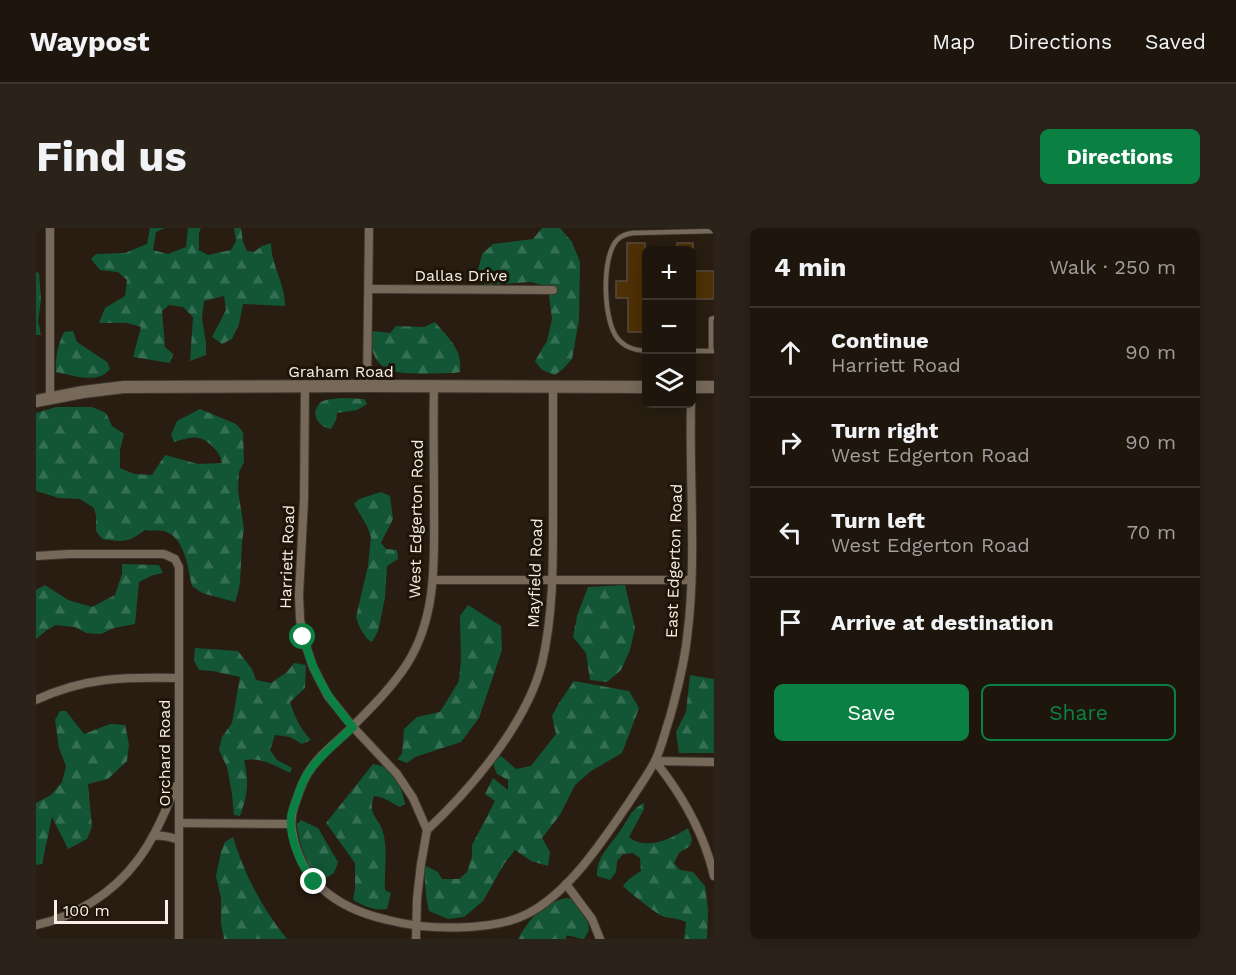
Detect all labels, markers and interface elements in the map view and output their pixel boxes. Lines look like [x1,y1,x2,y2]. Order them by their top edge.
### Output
text: Waypost [30,25,149,58]
text: Map [932,29,975,54]
text: Directions [1008,29,1112,54]
text: Saved [1145,29,1206,54]
button: Directions [1040,129,1200,184]
text: Find us [36,132,187,181]
map controls [642,246,696,408]
button: + [642,246,696,300]
text: 4 min [774,252,846,282]
text: Walk · 250 m [1049,255,1176,279]
street label: Dallas Drive [414,266,508,285]
button: − [642,300,696,354]
text: Continue [831,328,929,353]
icon: ahead [774,336,807,369]
text: 90 m [1125,340,1176,364]
text: Harriett Road [831,353,961,377]
button: layers [642,354,696,408]
street label: Graham Road [288,362,394,381]
text: Turn right [831,418,938,443]
icon: right [774,426,807,459]
text: 90 m [1125,430,1176,454]
street label: West Edgerton Road [405,439,427,599]
text: West Edgerton Road [831,443,1030,467]
street label: East Edgerton Road [662,484,686,638]
street label: Harriett Road [276,505,298,609]
text: Turn left [831,508,925,533]
icon: left [774,516,807,549]
street label: Mayfield Road [524,518,546,628]
text: 70 m [1127,520,1176,544]
text: West Edgerton Road [831,533,1030,557]
icon: arrive [774,606,807,639]
text: Arrive at destination [831,610,1054,635]
route start [289,623,315,649]
button: Save [774,684,969,741]
button: Share [981,684,1176,741]
street label: Orchard Road [155,700,174,806]
route end [300,868,326,894]
scale bar [54,897,168,924]
text: 100 m [63,901,110,920]

